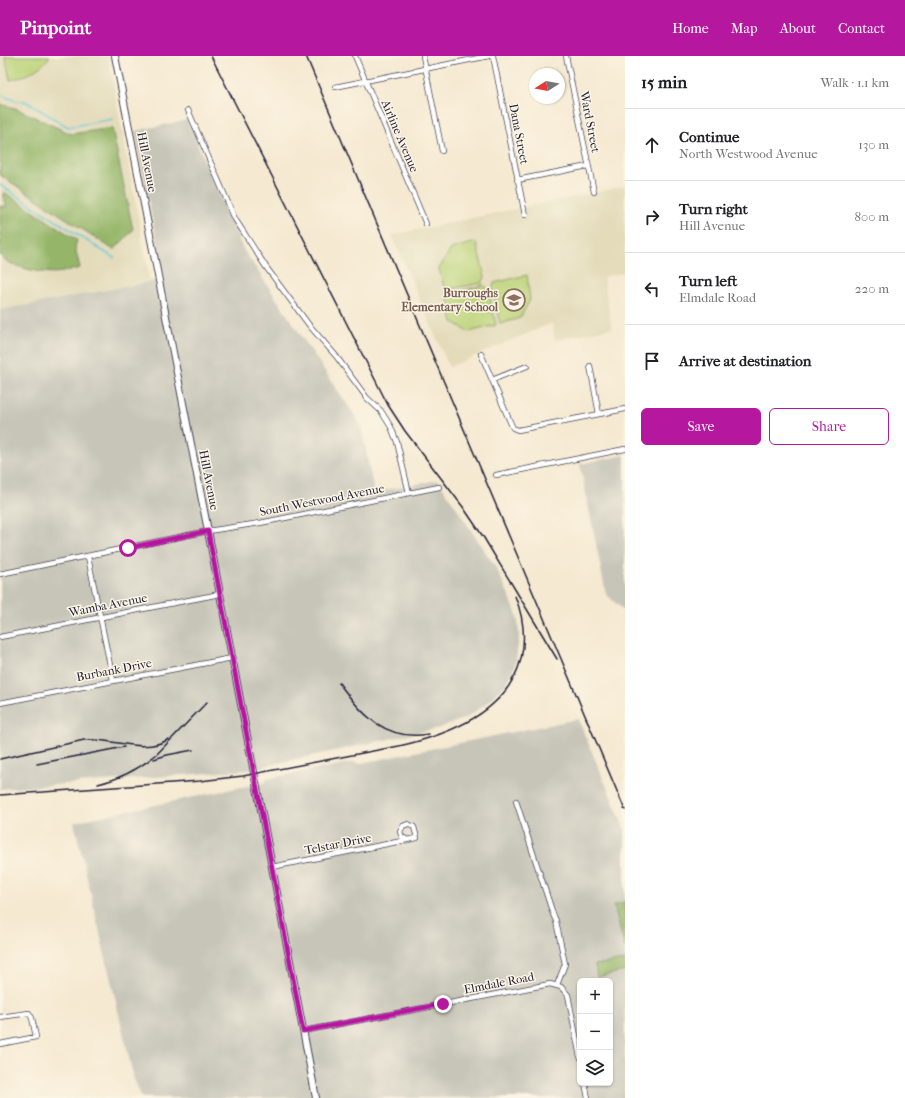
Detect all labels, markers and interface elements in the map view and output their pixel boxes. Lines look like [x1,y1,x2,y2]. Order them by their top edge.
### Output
text: Pinpoint [20,17,91,39]
text: Home [672,20,709,37]
text: Map [731,20,758,37]
text: About [780,20,816,37]
text: Contact [838,20,885,37]
north arrow [529,68,565,104]
text: 15 min [641,72,687,92]
text: Walk · 1.1 km [821,75,889,90]
street label: Ward Street [577,89,603,155]
street label: Airline Avenue [378,97,422,174]
street label: Dana Street [506,102,532,166]
text: Continue [679,128,739,146]
street label: Hill Avenue [134,131,160,193]
icon: ahead [641,134,663,156]
text: 130 m [858,137,889,152]
text: North Westwood Avenue [679,146,818,161]
text: Turn right [679,200,748,218]
icon: right [641,206,663,228]
text: 800 m [855,209,889,224]
text: Hill Avenue [679,218,745,233]
text: Turn left [679,272,737,290]
icon: left [641,278,663,300]
text: 220 m [855,281,889,296]
place label: Burroughs Elementary School [401,286,499,315]
school or university icon: Burroughs Elementary School [501,287,527,313]
text: Elmdale Road [679,290,756,305]
icon: arrive [641,350,663,372]
text: Arrive at destination [679,352,811,370]
button: Save [641,408,761,445]
button: Share [769,408,889,445]
street label: Hill Avenue [196,449,222,511]
street label: South Westwood Avenue [258,481,386,519]
route start [119,539,137,557]
street label: Wamba Avenue [67,591,148,620]
street label: Burbank Drive [75,656,153,684]
street label: Telstar Drive [304,831,373,857]
street label: Elmdale Road [463,969,536,997]
map controls [577,978,613,1086]
button: + [577,978,613,1014]
route end [434,995,452,1013]
button: − [577,1014,613,1050]
button: layers [577,1050,613,1086]

